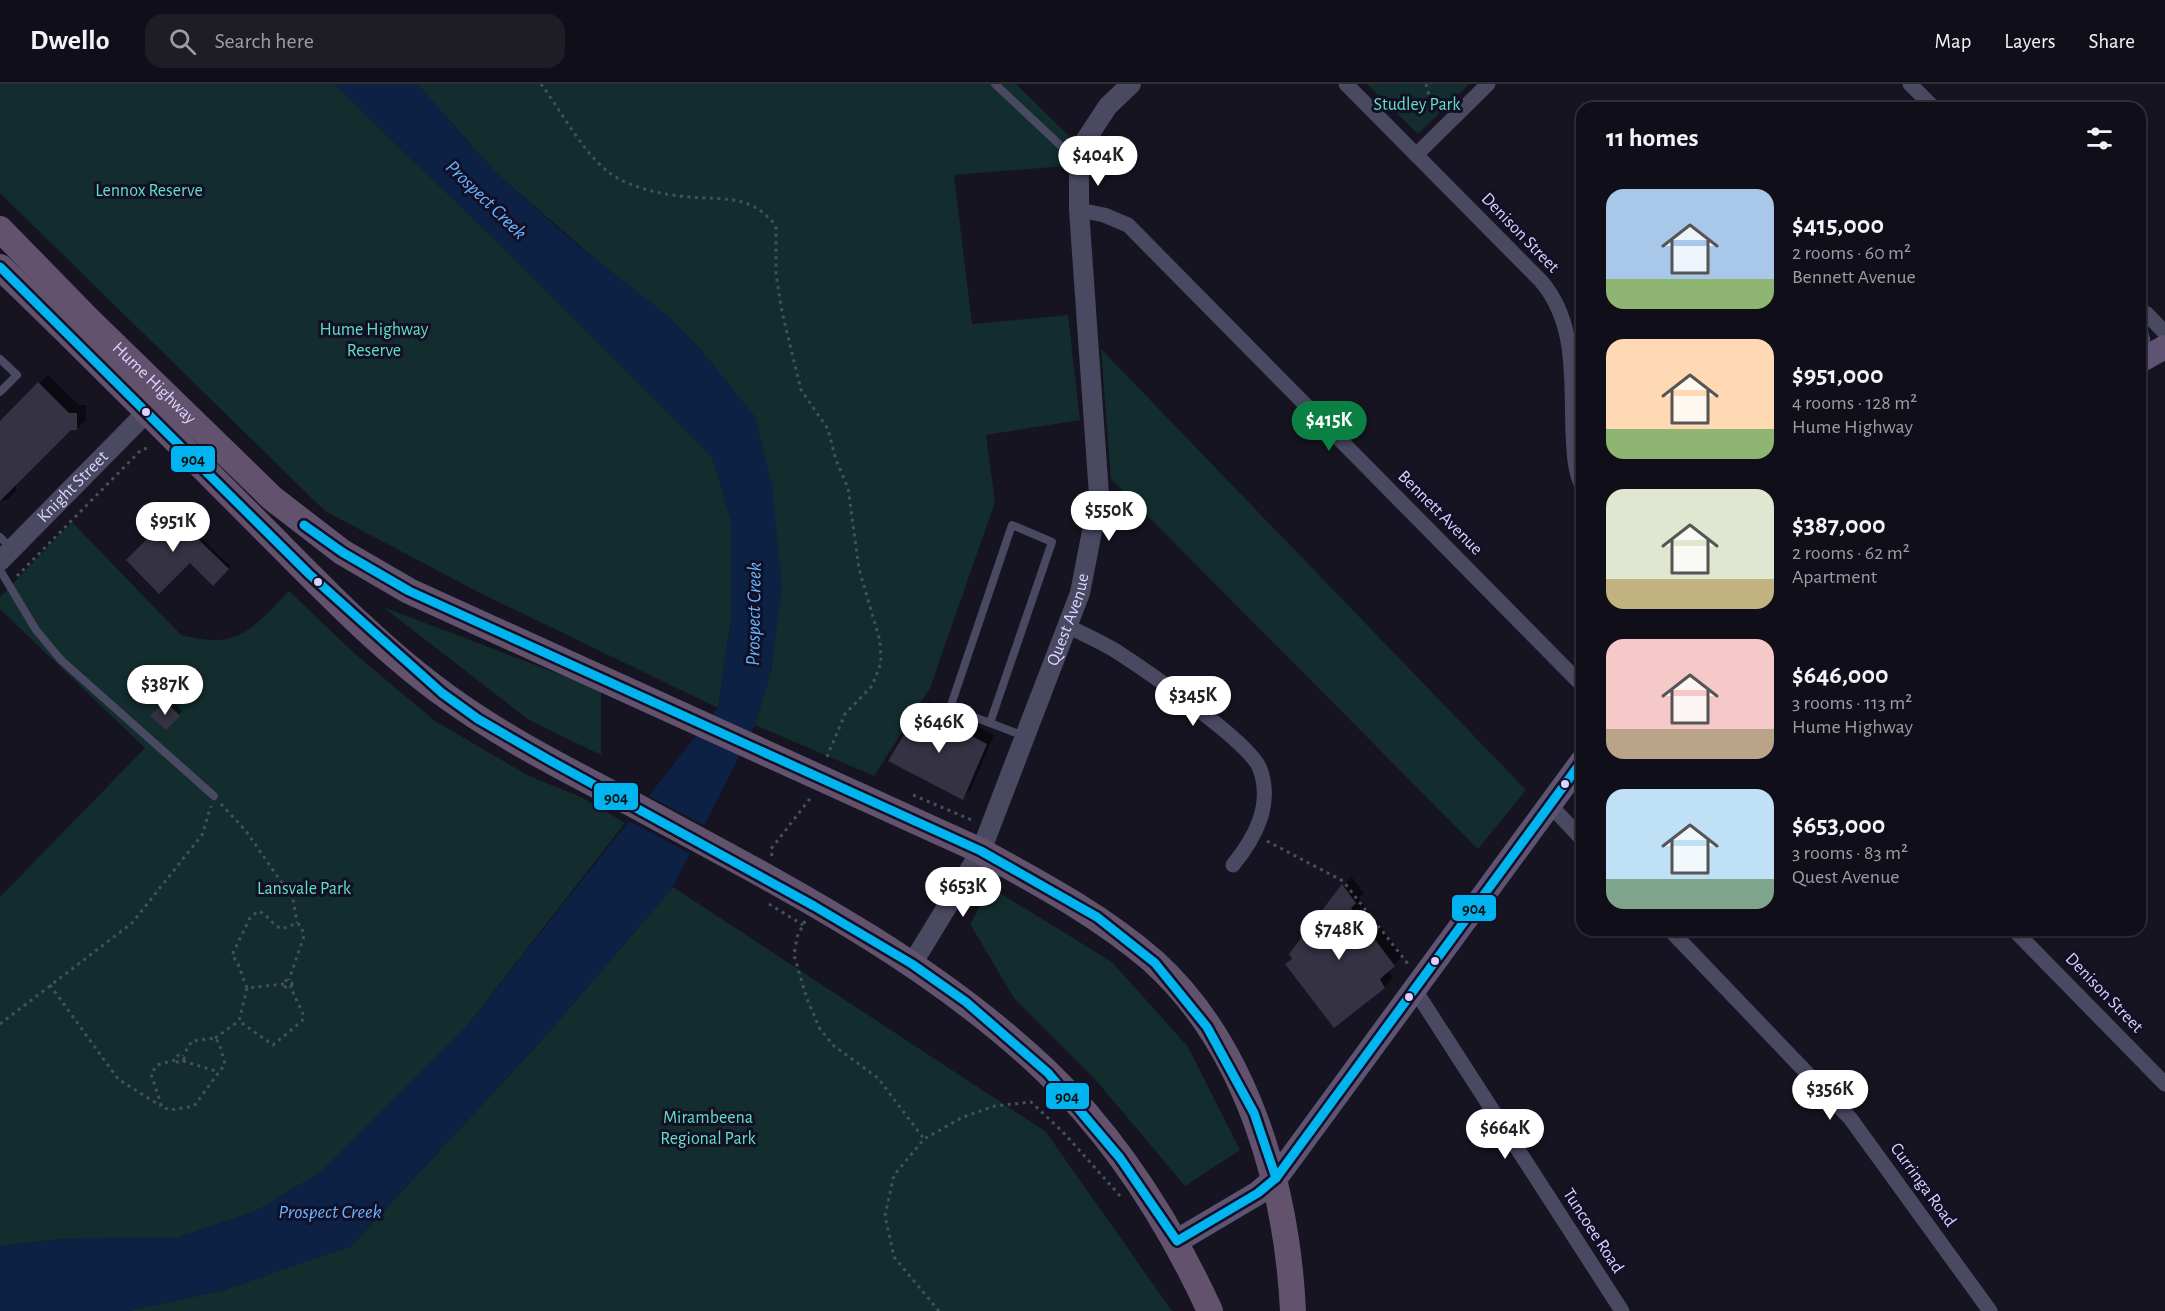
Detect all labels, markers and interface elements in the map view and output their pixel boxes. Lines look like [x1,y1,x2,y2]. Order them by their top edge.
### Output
search box [145,14,565,68]
icon: search [166,25,199,58]
text: Dwello [30,27,109,55]
text: Search here [214,30,314,52]
text: Map [1935,31,1971,52]
text: Layers [2004,31,2055,52]
text: Share [2088,31,2135,52]
park label: Studley Park [1373,96,1461,114]
icon: filters [2083,122,2116,155]
text: 11 homes [1606,125,1698,151]
pin: $404K [1056,136,1140,187]
text: $404K [1072,145,1124,165]
water label: Prospect Creek [442,157,530,243]
park label: Lennox Reserve [95,182,203,200]
street label: Denison Street [1478,190,1563,277]
text: $415,000 [1792,212,1884,238]
icon: home [1654,213,1726,285]
text: 2 rooms · 60 m² [1792,243,1911,263]
text: Bennett Avenue [1792,267,1916,287]
park label: Hume Highway Reserve [320,321,429,360]
street label: Hume Highway [109,339,200,428]
text: $951,000 [1792,362,1883,388]
icon: home [1654,363,1726,435]
text: 4 rooms · 128 m² [1792,393,1917,413]
pin: $415K [1287,401,1371,452]
unlabelled marker [140,406,152,418]
text: $415K [1306,410,1352,430]
text: Hume Highway [1792,417,1913,437]
line badge: 904 [170,445,216,473]
street label: Knight Street [34,447,112,526]
text: 904 [181,452,205,468]
street label: Bennett Avenue [1394,467,1486,559]
pin: $550K [1067,491,1151,542]
text: $550K [1085,500,1133,520]
pin: $951K [131,502,215,553]
text: $951K [150,511,196,531]
text: $387,000 [1792,512,1886,538]
icon: home [1654,513,1726,585]
text: 2 rooms · 62 m² [1792,543,1910,563]
water label: Prospect Creek [743,562,765,666]
text: Apartment [1792,567,1877,587]
street label: Quest Avenue [1044,572,1093,668]
unlabelled marker [312,576,324,588]
text: $646,000 [1792,662,1889,688]
icon: home [1654,663,1726,735]
pin: $387K [123,665,207,716]
text: $387K [141,674,189,694]
pin: $345K [1151,676,1235,727]
text: $345K [1169,685,1217,705]
text: 3 rooms · 113 m² [1792,693,1912,713]
pin: $646K [897,703,981,754]
text: $646K [914,712,964,732]
text: Hume Highway [1792,717,1913,737]
unlabelled marker [1559,778,1571,790]
line badge: 904 [593,782,639,811]
text: 904 [604,790,628,806]
text: $653,000 [1792,812,1885,838]
icon: home [1654,813,1726,885]
text: 3 rooms · 83 m² [1792,843,1908,863]
pin: $653K [921,867,1005,918]
text: Quest Avenue [1792,867,1900,887]
text: $653K [939,876,987,896]
park label: Lansvale Park [257,880,352,898]
line badge: 904 [1451,894,1497,922]
text: 904 [1462,901,1486,917]
pin: $748K [1297,910,1381,961]
text: $748K [1314,919,1364,939]
street label: Denison Street [2062,950,2147,1037]
unlabelled marker [1429,955,1441,967]
unlabelled marker [1403,991,1415,1003]
pin: $356K [1788,1070,1872,1121]
text: $356K [1806,1079,1854,1099]
line badge: 904 [1045,1082,1090,1110]
text: 904 [1055,1089,1079,1105]
park label: Mirambeena Regional Park [660,1109,756,1148]
pin: $664K [1463,1109,1547,1160]
text: $664K [1480,1118,1530,1138]
street label: Curringa Road [1887,1140,1959,1230]
street label: Tuncoee Road [1559,1185,1627,1277]
water label: Prospect Creek [278,1202,382,1222]

